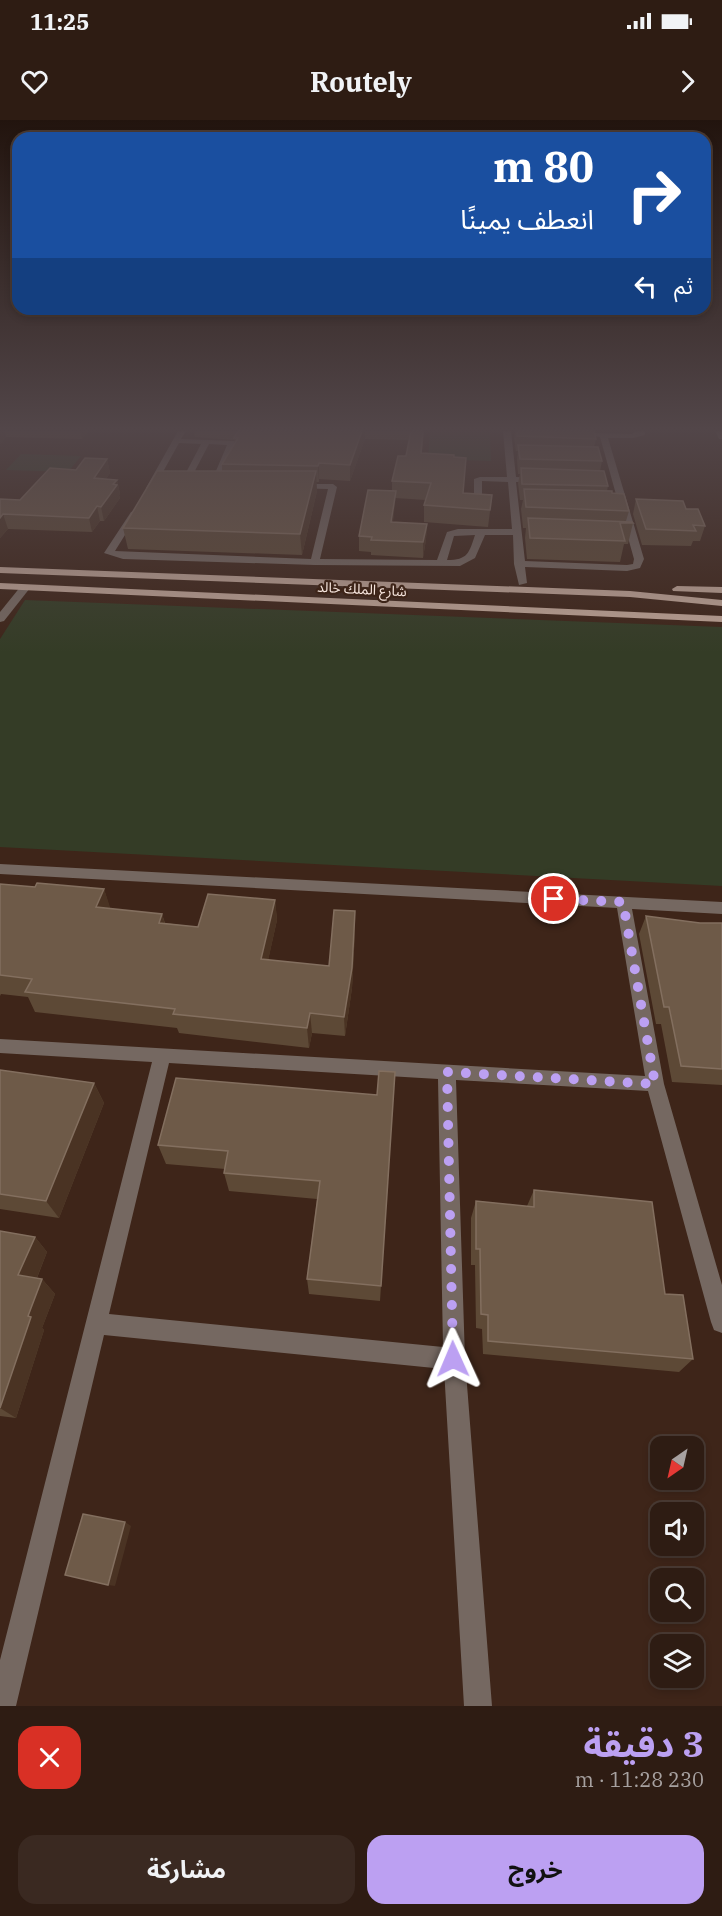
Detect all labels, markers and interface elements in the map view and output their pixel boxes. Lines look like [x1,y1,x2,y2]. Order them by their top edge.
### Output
text: 11:25 [30,7,89,36]
text: Routely [310,64,412,99]
icon: heart [18,65,51,98]
icon: forward [671,65,704,98]
text: 80 m [493,139,594,194]
icon: right [615,156,693,234]
text: انعطف يمينًا [460,201,594,236]
icon: left [629,270,662,303]
text: ثم [674,271,693,300]
street label: شارع الملك خالد [317,578,407,602]
pin [528,873,579,924]
icon: arrive [537,882,570,915]
position arrow [421,1327,485,1391]
north arrow [650,1436,704,1490]
map controls [650,1436,704,1688]
button: sound [650,1502,704,1556]
button: search [650,1568,704,1622]
button: layers [650,1634,704,1688]
text: 3 دقيقة [583,1720,704,1767]
button: close [18,1726,81,1789]
text: 230 m · 11:28 [575,1766,704,1793]
button: مشاركة [18,1835,355,1904]
button: خروج [367,1835,704,1904]

